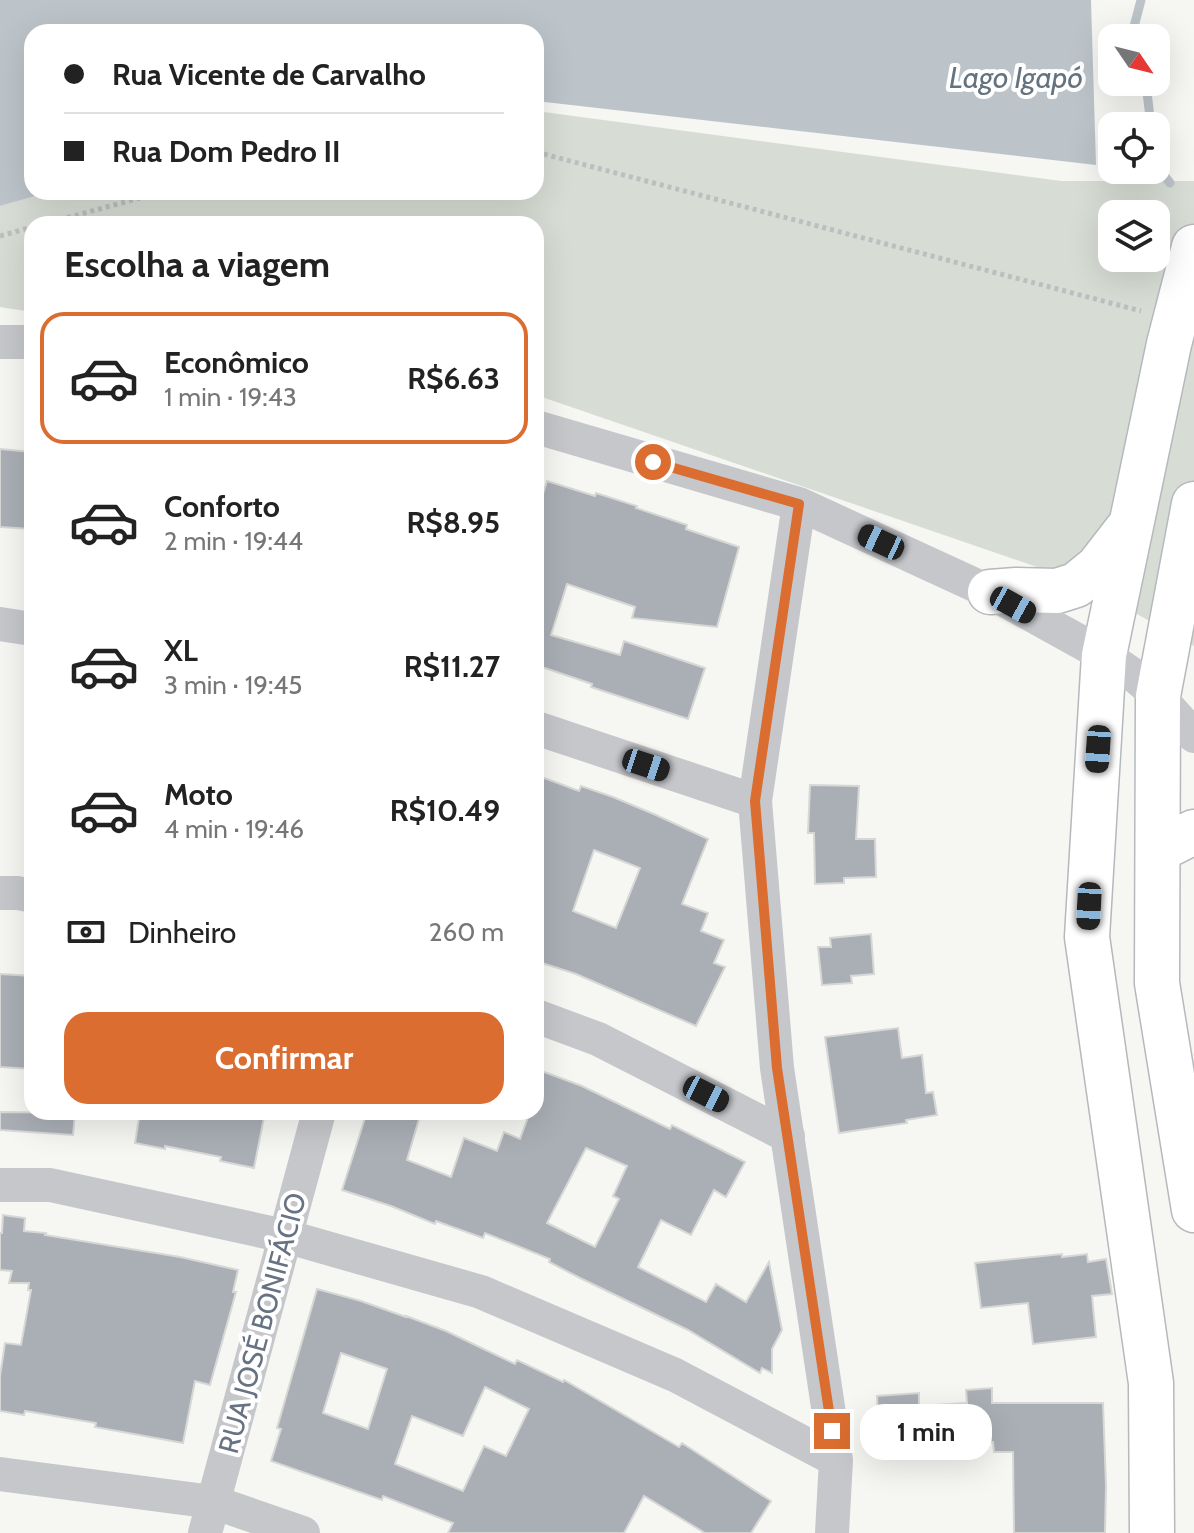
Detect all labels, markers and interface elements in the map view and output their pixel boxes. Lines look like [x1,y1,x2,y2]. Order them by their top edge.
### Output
north arrow [1098,24,1170,96]
map controls [1098,24,1170,272]
text: Rua Vicente de Carvalho [112,56,426,93]
water label: Lago Igapó [949,59,1083,96]
button: locate [1098,112,1170,184]
text: Rua Dom Pedro II [112,133,340,170]
button: layers [1098,200,1170,272]
text: Escolha a viagem [64,242,330,286]
icon: car [68,342,140,414]
text: Econômico [164,344,309,381]
text: R$6.63 [407,360,500,397]
text: 1 min · 19:43 [164,381,297,413]
route start [635,444,671,480]
icon: car [68,486,140,558]
text: Conforto [164,488,280,525]
text: R$8.95 [407,504,500,541]
car [854,521,908,563]
text: 2 min · 19:44 [164,525,303,557]
car [986,583,1040,627]
icon: car [68,630,140,702]
text: XL [164,632,198,669]
text: R$11.27 [404,648,500,685]
text: 3 min · 19:45 [164,669,302,701]
car [1084,724,1112,774]
car [619,746,673,784]
icon: car [68,774,140,846]
text: Moto [164,776,233,813]
text: R$10.49 [390,792,500,829]
text: 4 min · 19:46 [164,813,304,845]
car [1076,881,1102,931]
icon: cash [64,910,108,954]
text: Dinheiro [128,914,236,951]
text: 260 m [429,916,504,948]
button: Confirmar [64,1012,504,1104]
car [679,1072,733,1116]
street label: RUA JOSÉ BONIFÁCIO [211,1189,313,1457]
callout: 1 min [860,1403,992,1459]
route end [814,1413,850,1449]
text: 1 min [897,1416,955,1448]

